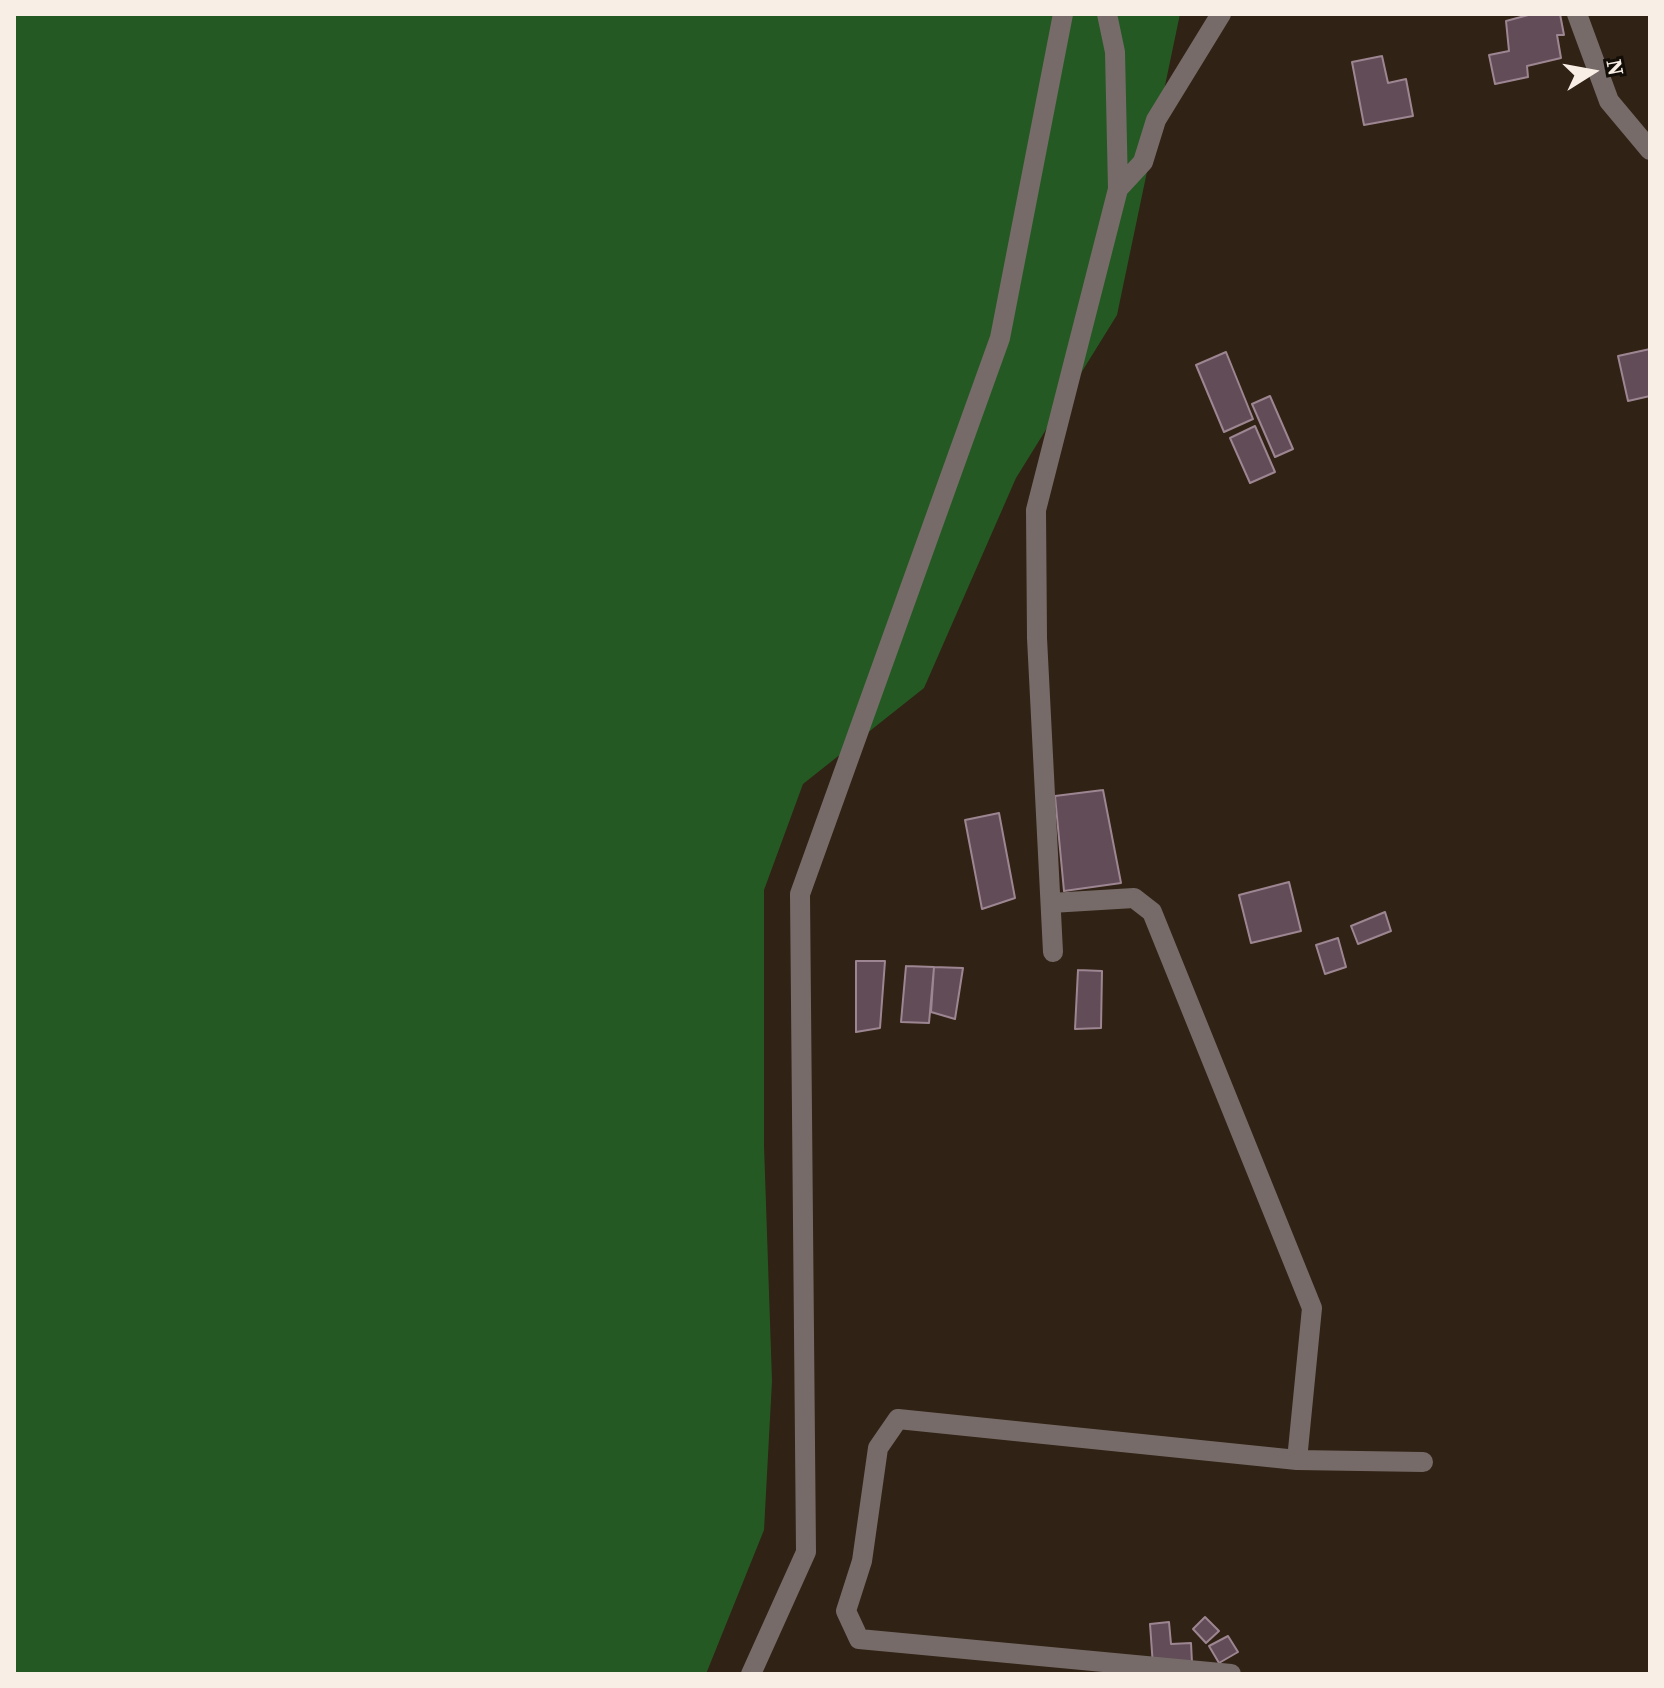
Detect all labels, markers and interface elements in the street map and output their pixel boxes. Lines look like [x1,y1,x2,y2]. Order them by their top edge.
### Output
north arrow [1552,32,1632,112]
text: N [1599,57,1632,78]

